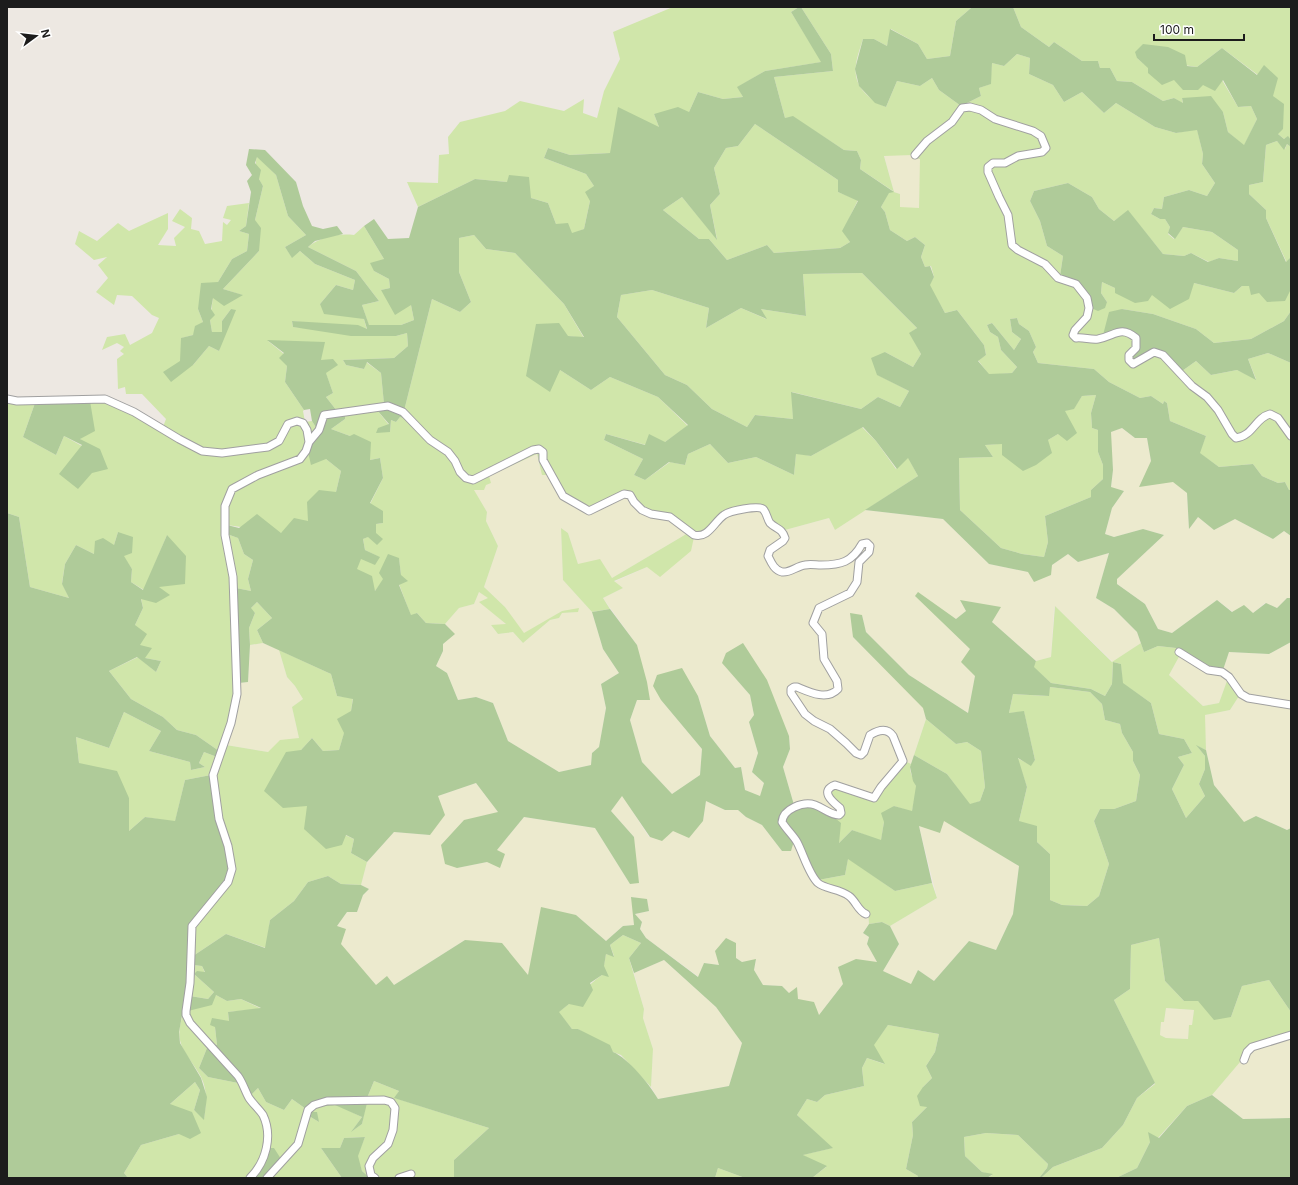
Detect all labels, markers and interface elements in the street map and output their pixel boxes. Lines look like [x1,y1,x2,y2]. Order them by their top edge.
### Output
north arrow [16,16,56,56]
scale bar [1154,16,1244,42]
text: 100 m [1160,22,1194,37]
text: N [38,28,54,39]

